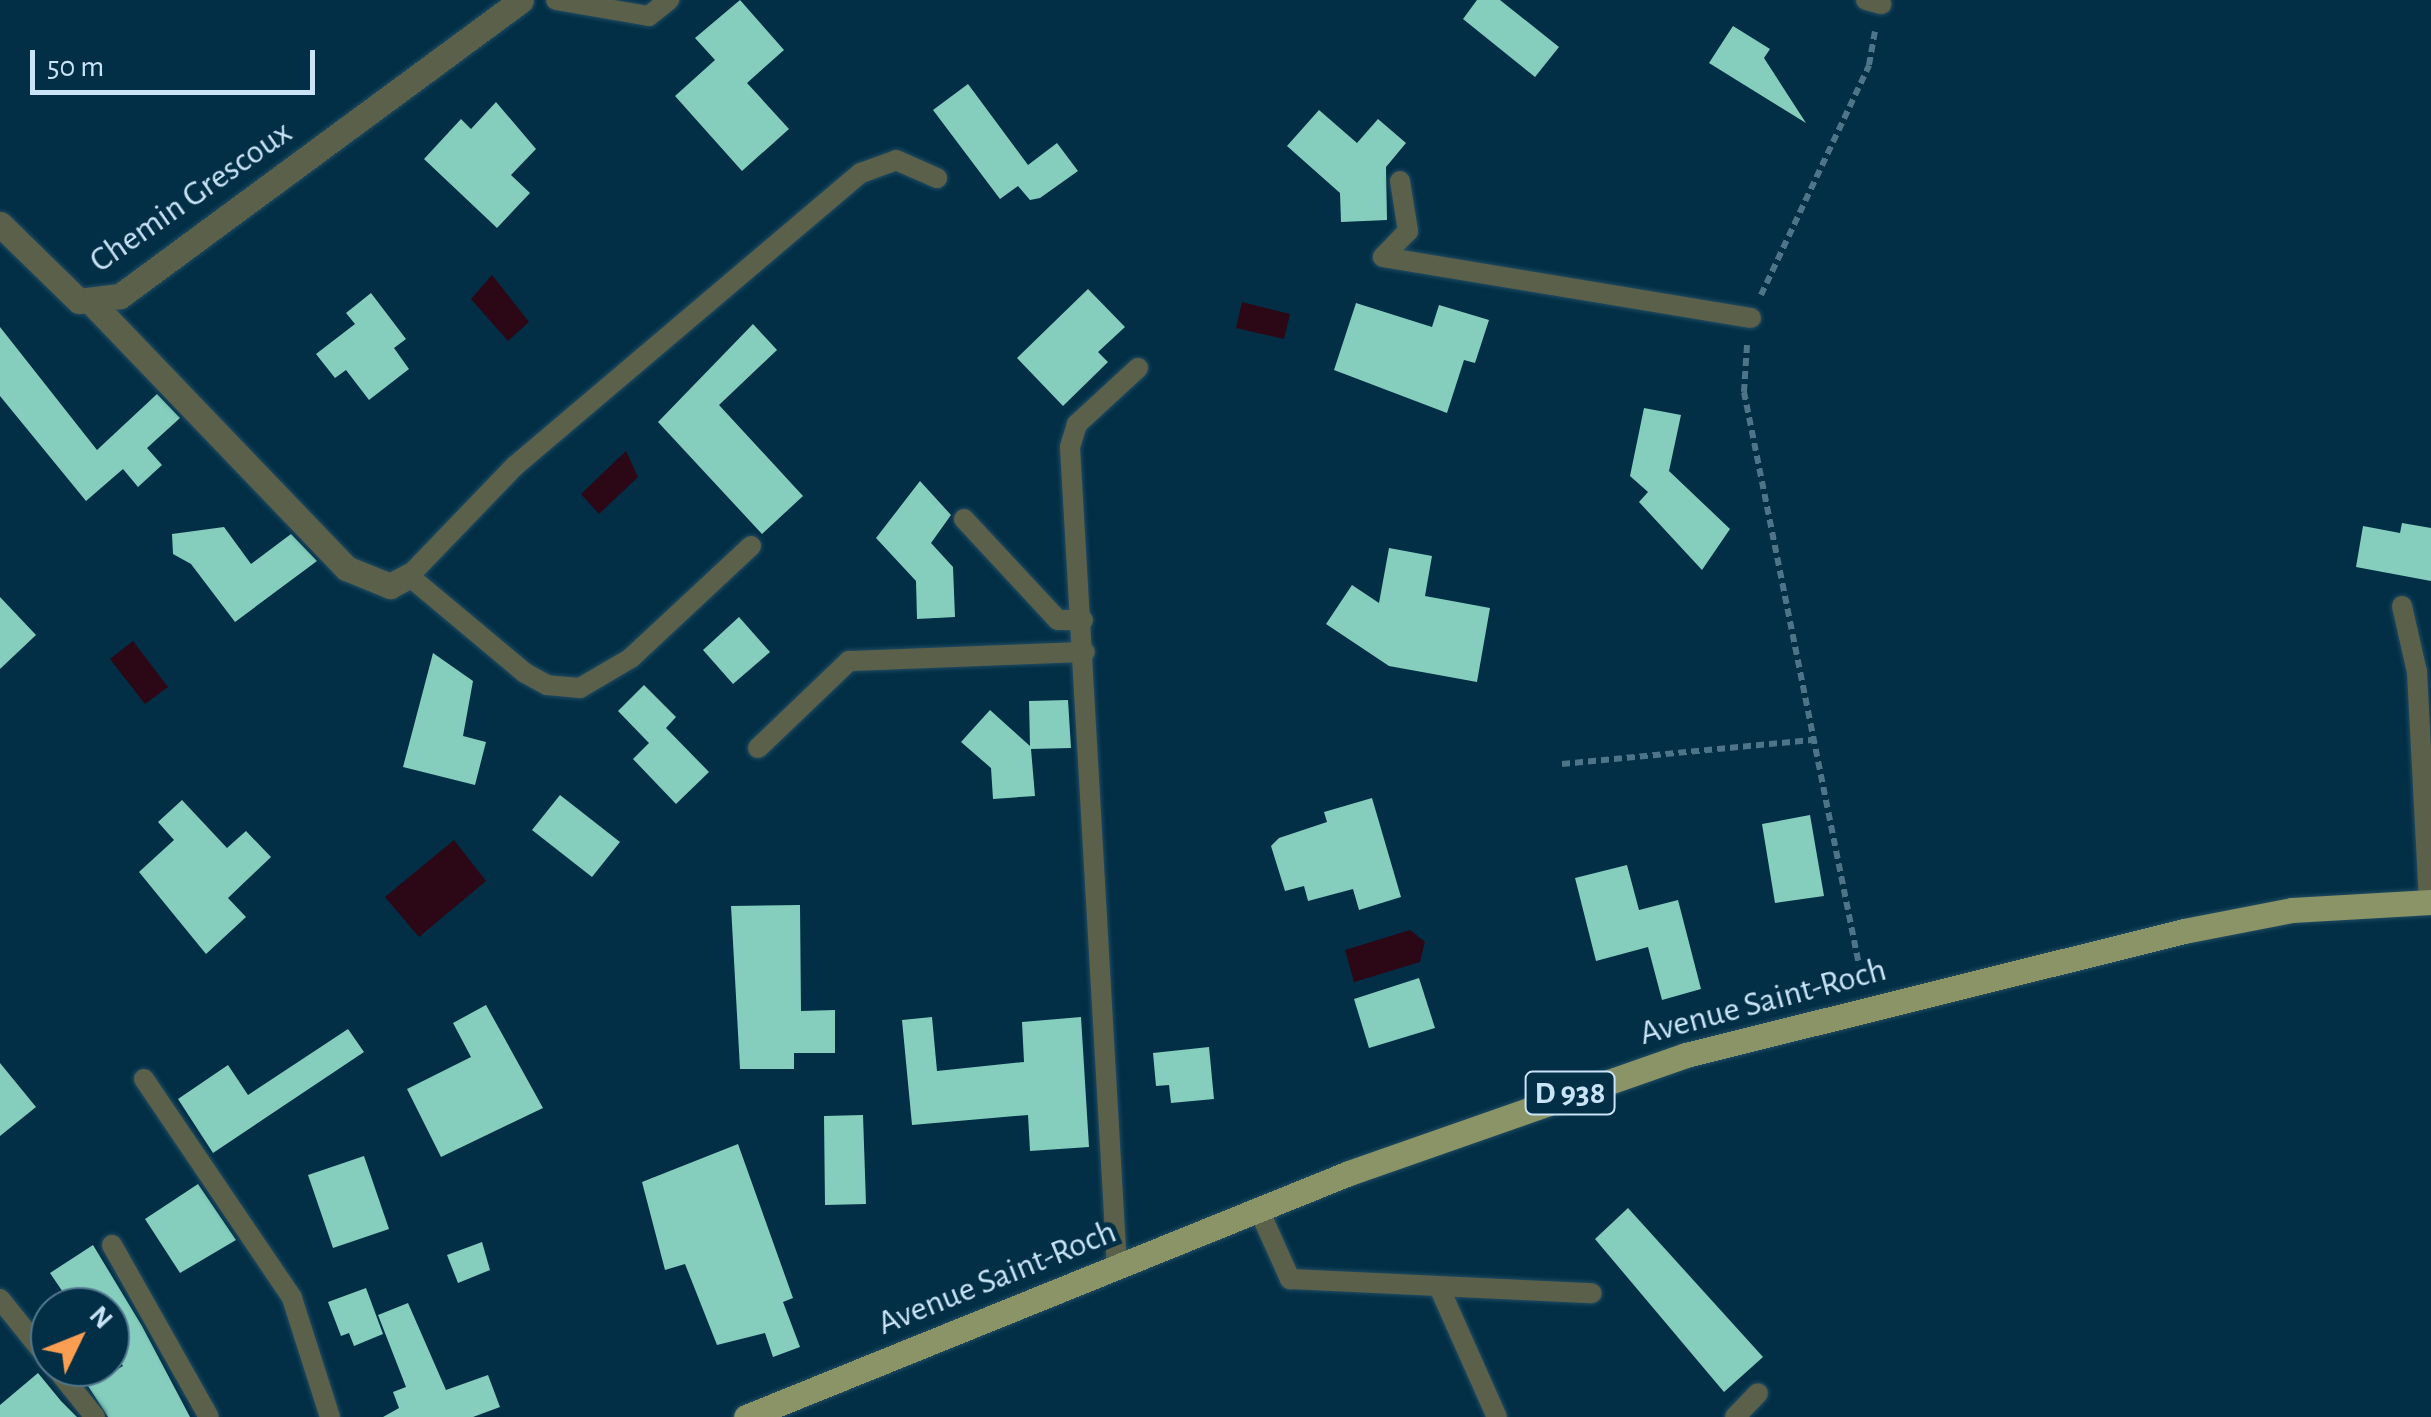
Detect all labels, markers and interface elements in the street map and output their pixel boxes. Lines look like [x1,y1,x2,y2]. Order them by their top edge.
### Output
scale bar [35,30,320,92]
text: 50 m [47,52,104,82]
street label: Chemin Grescoux [82,112,300,282]
street label: Avenue Saint-Roch [1635,949,1891,1055]
road number: D 938 [1522,1066,1618,1120]
street label: Avenue Saint-Roch [872,1211,1122,1345]
north arrow [30,1287,130,1387]
text: N [84,1301,117,1335]

